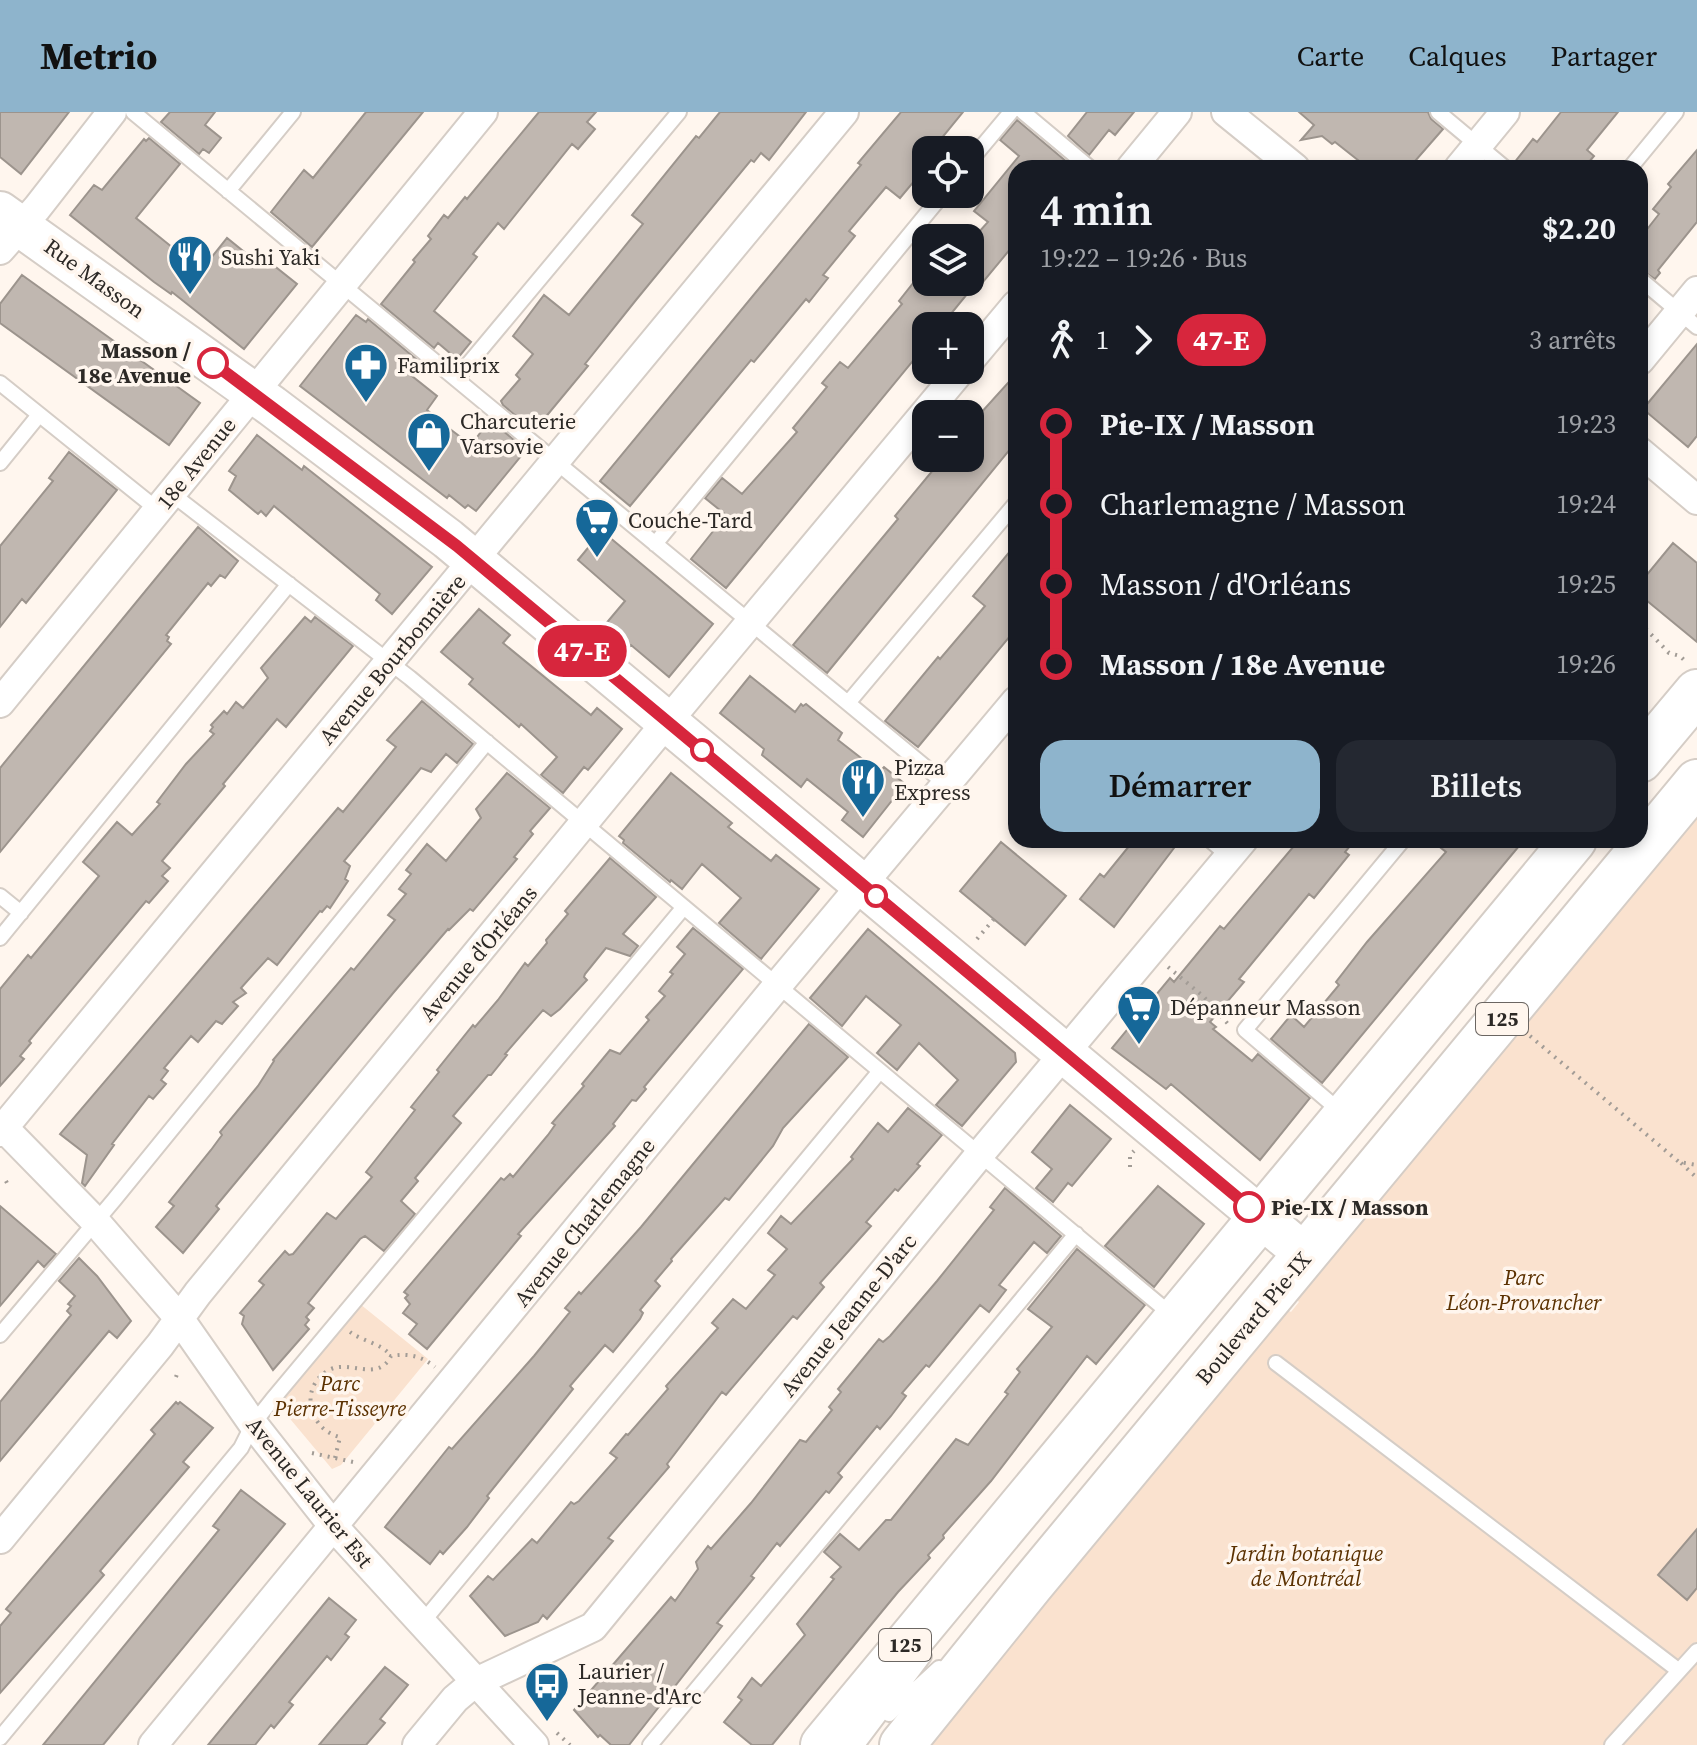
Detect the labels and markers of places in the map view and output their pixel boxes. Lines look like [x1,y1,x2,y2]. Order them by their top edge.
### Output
restaurant icon: Sushi Yaki [166,233,214,296]
place label: Sushi Yaki [221,242,320,272]
place label: Masson / 18e Avenue [77,335,191,390]
pharmacy icon: Familiprix [342,341,390,404]
marker: Masson / 18e Avenue [198,348,228,378]
place label: Familiprix [397,350,500,380]
place label: Charcuterie Varsovie [460,406,576,461]
shop icon: Charcuterie Varsovie [405,410,453,473]
supermarket icon: Couche-Tard [573,496,621,559]
place label: Couche-Tard [628,505,753,535]
unlabelled marker [691,739,713,761]
place label: Pizza Express [894,752,971,807]
restaurant icon: Pizza Express [839,756,887,819]
unlabelled marker [865,885,887,907]
supermarket icon: Dépanneur Masson [1115,983,1163,1046]
place label: Dépanneur Masson [1170,992,1361,1022]
marker: Pie-IX / Masson [1234,1192,1264,1222]
place label: Pie-IX / Masson [1271,1192,1429,1222]
place label: Laurier / Jeanne-d'Arc [577,1656,702,1711]
bus stop icon: Laurier / Jeanne-d'Arc [523,1660,571,1723]

